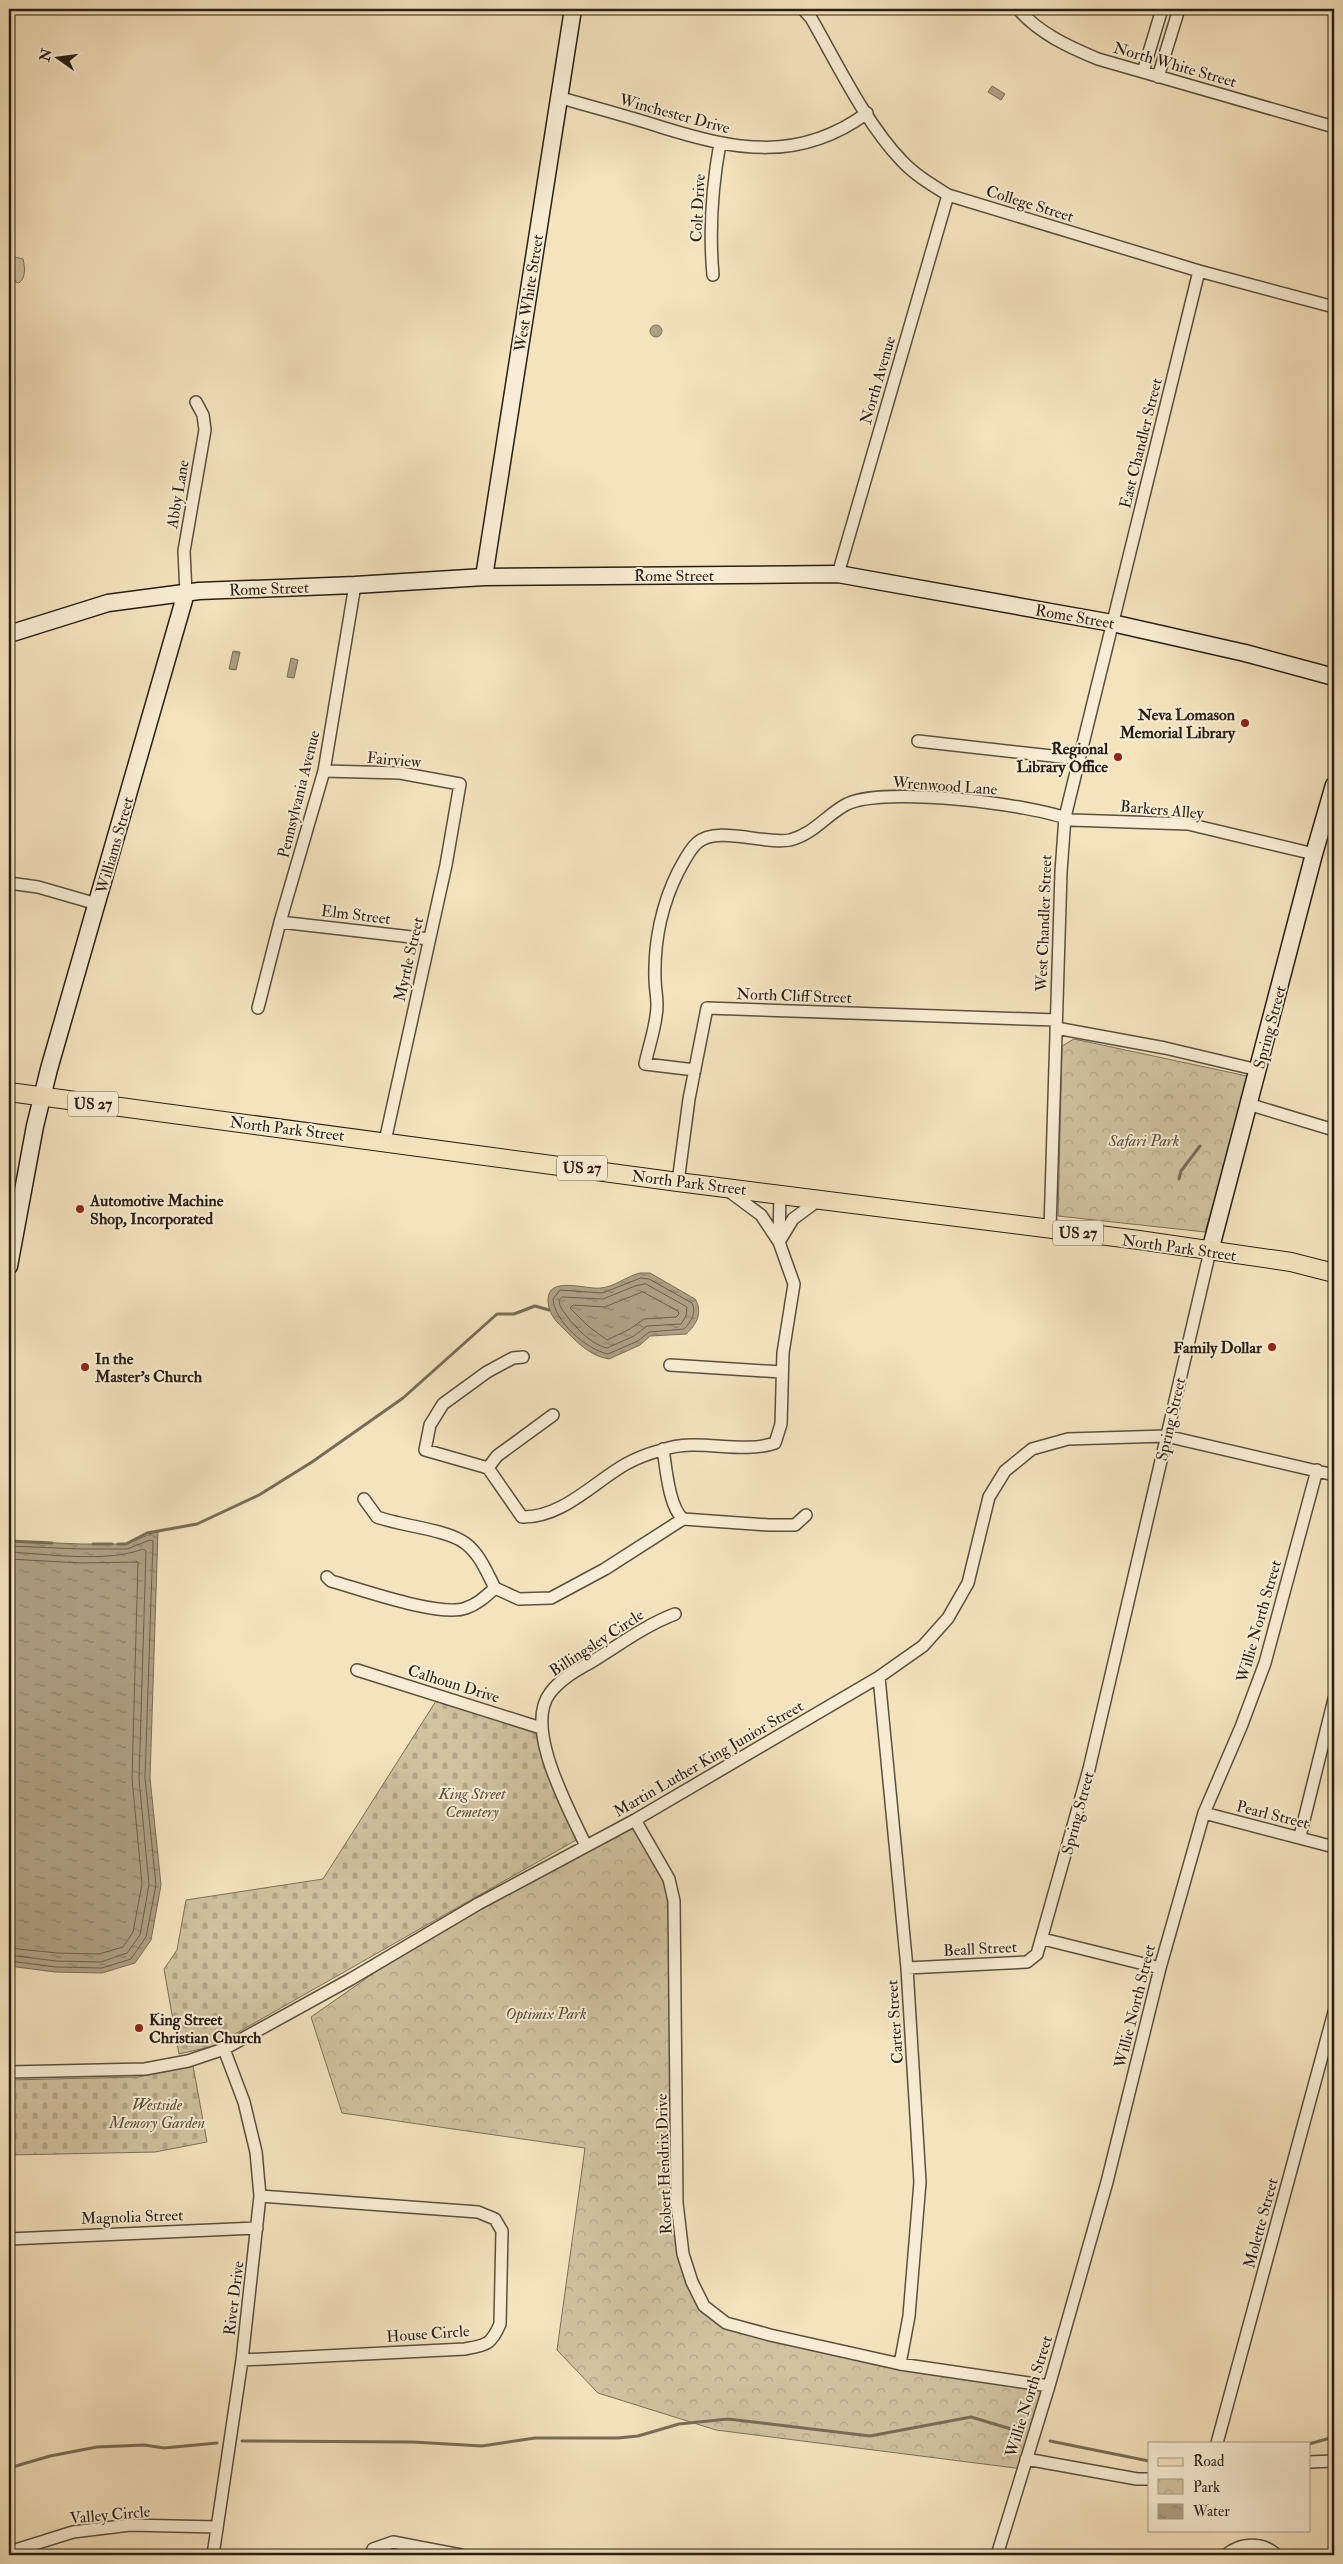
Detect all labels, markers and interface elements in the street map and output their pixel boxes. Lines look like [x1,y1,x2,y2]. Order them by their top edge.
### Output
north arrow [32,32,82,82]
street label: North White Street [1111,38,1239,92]
text: N [36,46,56,64]
street label: Winchester Drive [616,89,732,138]
street label: Colt Drive [686,173,710,243]
street label: College Street [983,181,1076,227]
street label: West White Street [510,233,548,354]
street label: North Avenue [856,334,900,427]
street label: East Chandler Street [1115,376,1167,510]
street label: Abby Lane [162,458,194,531]
street label: Rome Street [634,566,714,586]
street label: Rome Street [229,578,309,600]
street label: Rome Street [1034,600,1116,634]
place label: Neva Lomason Memorial Library [1119,705,1236,744]
marker: Neva Lomason Memorial Library [1239,717,1251,729]
street label: Pennsylvania Avenue [273,728,325,860]
place label: Regional Library Office [1016,739,1109,778]
street label: Fairview [366,748,423,772]
marker: Regional Library Office [1112,751,1124,763]
street label: Wrenwood Lane [891,772,998,800]
street label: Williams Street [91,795,138,897]
street label: Barkers Alley [1119,796,1206,824]
street label: West Chandler Street [1032,854,1056,993]
street label: Elm Street [320,901,392,929]
street label: Myrtle Street [390,915,428,1003]
street label: North Cliff Street [736,984,852,1008]
street label: Spring Street [1249,984,1292,1071]
road number: US 27 [68,1092,118,1116]
street label: North Park Street [228,1112,345,1146]
park label: Safari Park [1108,1131,1180,1151]
road number: US 27 [557,1156,607,1180]
street label: North Park Street [630,1166,747,1200]
place label: Automotive Machine Shop, Incorporated [89,1191,224,1230]
marker: Automotive Machine Shop, Incorporated [74,1203,86,1215]
road number: US 27 [1053,1220,1103,1246]
street label: North Park Street [1120,1230,1238,1266]
place label: Family Dollar [1173,1338,1263,1359]
marker: Family Dollar [1266,1341,1278,1353]
place label: In the Master's Church [94,1349,203,1387]
marker: In the Master's Church [79,1361,91,1373]
street label: Spring Street [1152,1375,1191,1463]
street label: Willie North Street [1232,1558,1286,1686]
street label: Billingsley Circle [545,1605,648,1681]
street label: Calhoun Drive [405,1661,502,1707]
street label: Martin Luther King Junior Street [610,1696,807,1822]
street label: Spring Street [1057,1770,1100,1857]
park label: King Street Cemetery [437,1784,507,1822]
street label: Pearl Street [1234,1796,1311,1834]
street label: Beall Street [943,1937,1017,1961]
street label: Willie North Street [1110,1943,1160,2071]
street label: Carter Street [882,1979,908,2065]
park label: Optimix Park [505,2004,587,2024]
place label: King Street Christian Church [149,2010,262,2048]
marker: King Street Christian Church [133,2022,145,2034]
street label: Robert Hendrix Drive [652,2093,676,2235]
park label: Westside Memory Garden [108,2095,205,2133]
street label: Molette Street [1239,2176,1283,2271]
street label: Magnolia Street [80,2205,184,2229]
street label: River Drive [219,2259,249,2337]
street label: House Circle [386,2321,471,2347]
street label: Willie North Street [1001,2333,1057,2460]
legend [1148,2442,1310,2532]
text: Road [1193,2452,1225,2471]
text: Park [1193,2478,1220,2497]
street label: Valley Circle [69,2501,151,2528]
text: Water [1192,2502,1230,2521]

